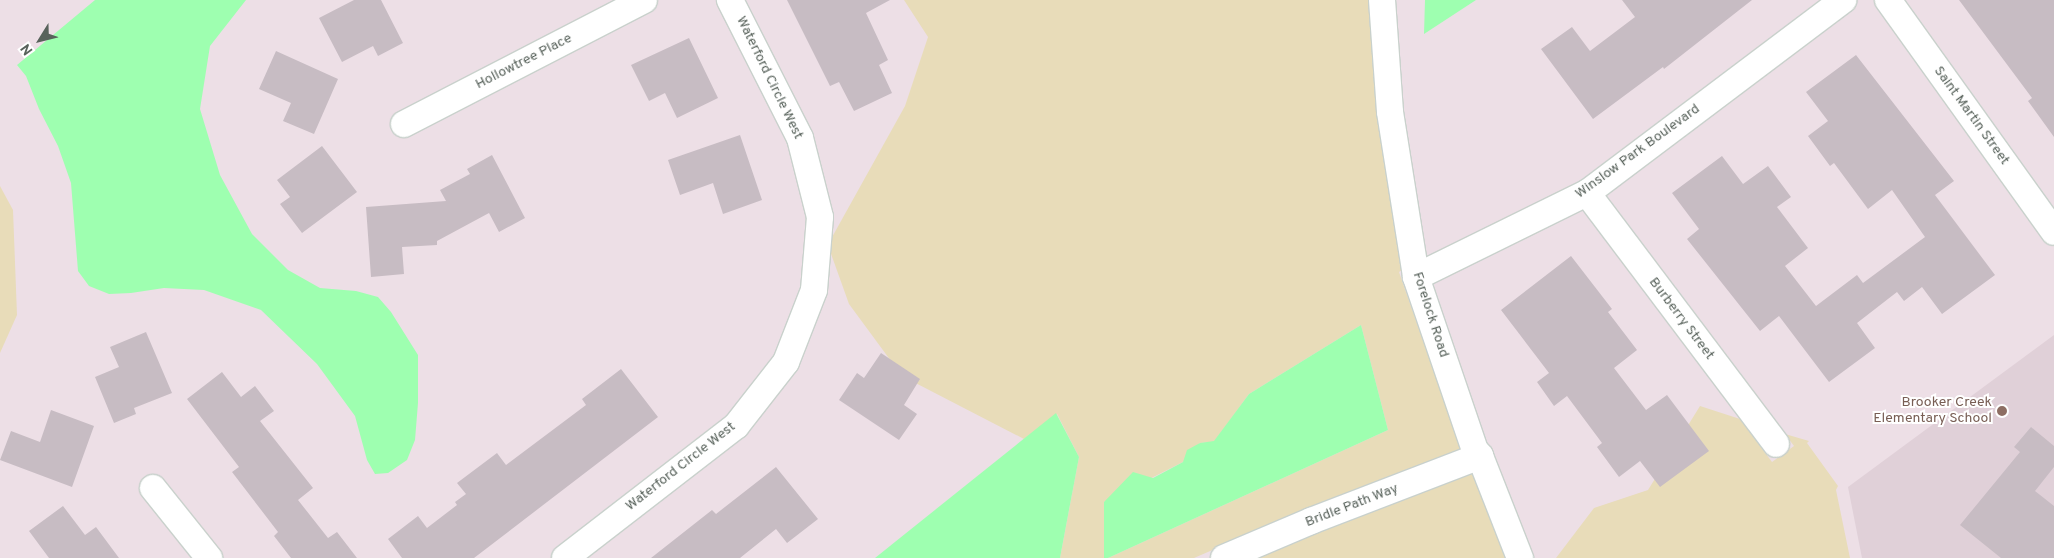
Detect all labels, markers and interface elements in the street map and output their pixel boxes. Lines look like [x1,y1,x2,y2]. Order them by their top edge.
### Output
street label: Waterford Circle West [732,14,806,142]
north arrow [15,15,65,65]
street label: Hollowtree Place [473,30,575,94]
text: N [18,40,37,58]
street label: Saint Martin Street [1930,63,2012,169]
street label: Winslow Park Boulevard [1572,101,1704,203]
street label: Forelock Road [1408,270,1452,360]
street label: Burberry Street [1645,275,1717,363]
place label: Brooker Creek Elementary School [1873,395,1992,428]
marker: Brooker Creek Elementary School [1996,405,2008,417]
street label: Waterford Circle West [623,419,739,515]
street label: Bridle Path Way [1303,481,1401,531]

